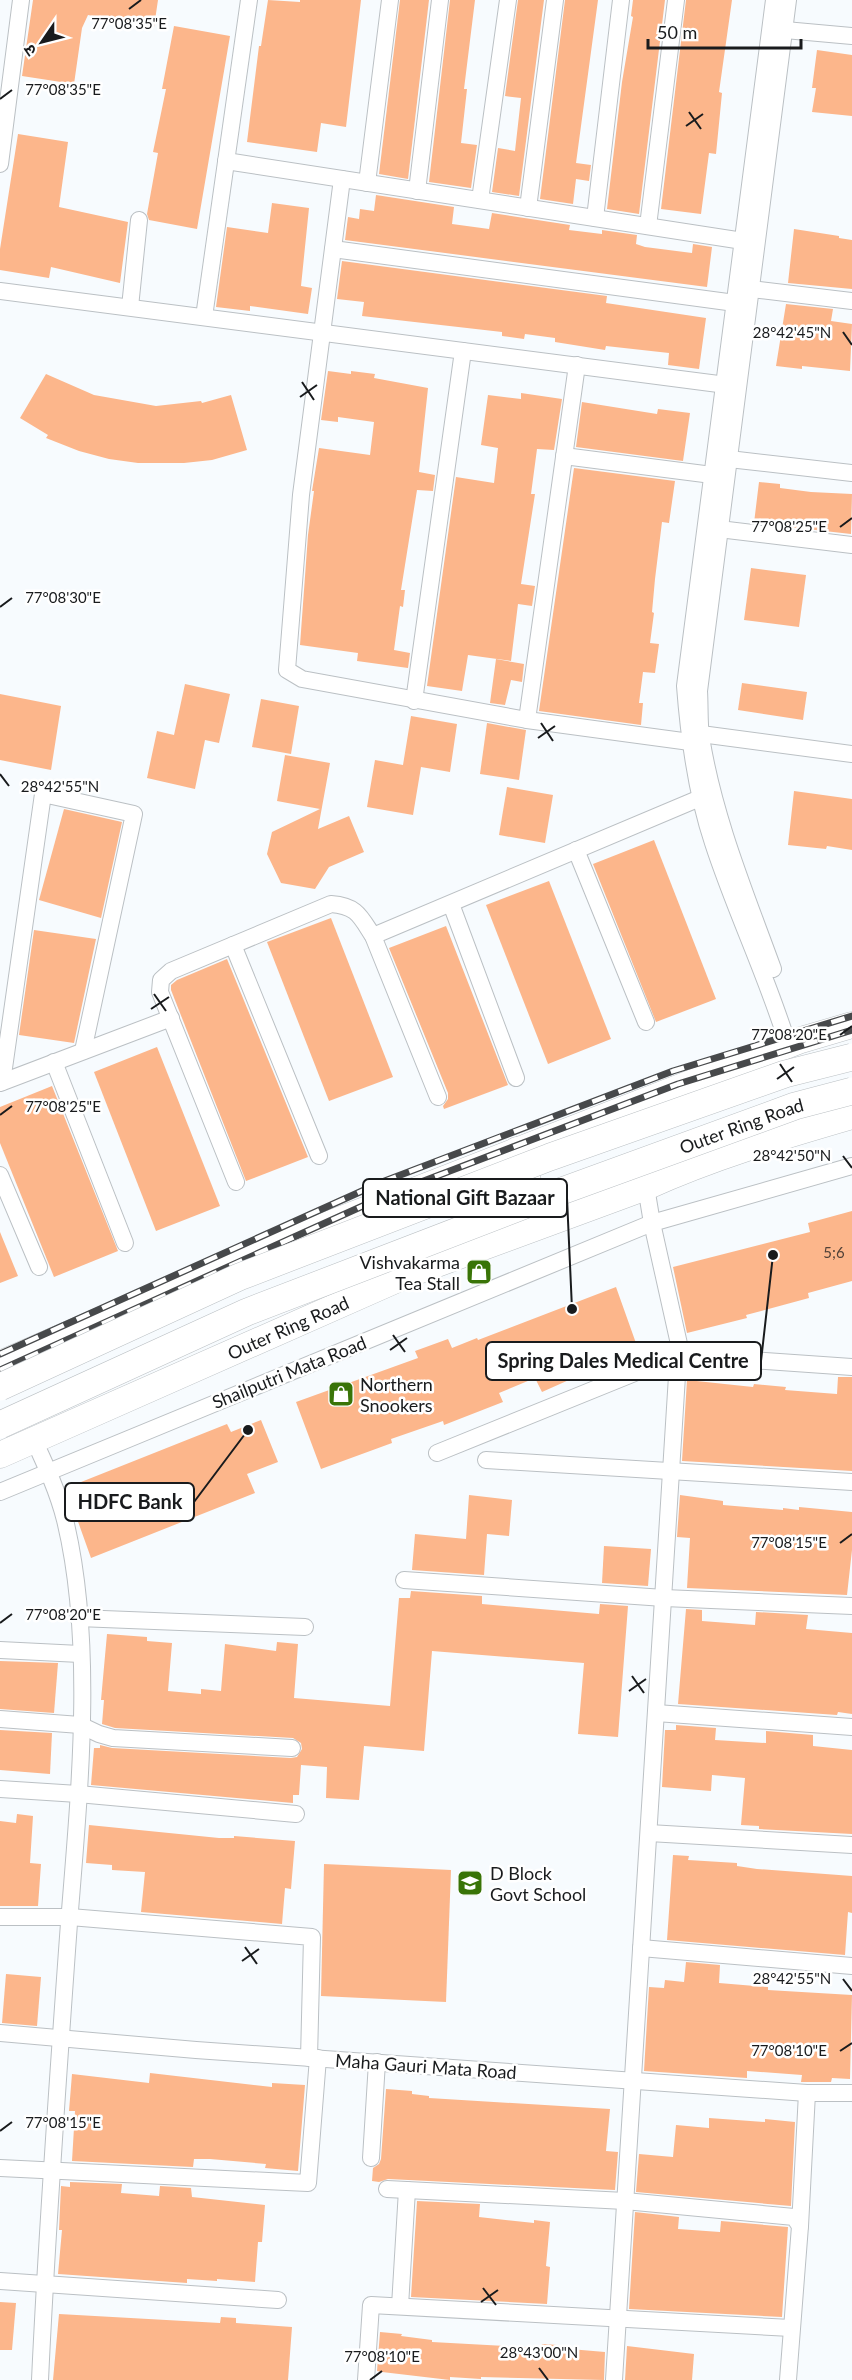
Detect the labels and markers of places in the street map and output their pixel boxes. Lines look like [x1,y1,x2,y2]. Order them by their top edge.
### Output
callout: National Gift Bazaar [363,1179,567,1217]
place label: Vishvakarma Tea Stall [359,1251,460,1294]
shop icon: Vishvakarma Tea Stall [464,1257,494,1287]
callout: Spring Dales Medical Centre [486,1342,761,1380]
place label: Northern Snookers [360,1373,433,1416]
shop icon: Northern Snookers [326,1379,356,1409]
callout: HDFC Bank [65,1483,194,1521]
place label: D Block Govt School [490,1862,586,1905]
school or university icon: D Block Govt School [455,1868,485,1898]

